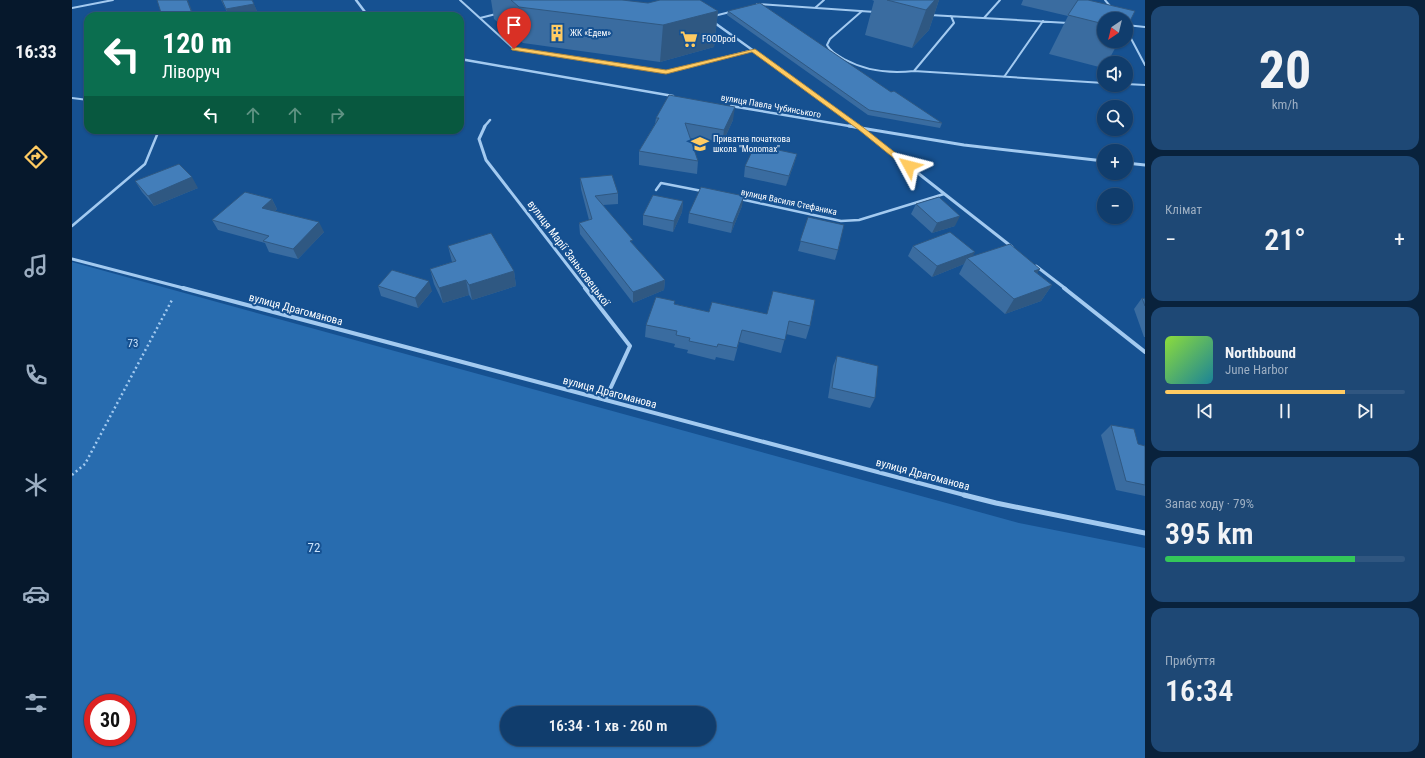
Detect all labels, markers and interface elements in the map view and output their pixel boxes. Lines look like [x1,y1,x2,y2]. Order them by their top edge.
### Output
pin [497,8,531,49]
north arrow [1097,12,1133,48]
map controls [1097,12,1133,224]
icon: arrive [503,14,525,36]
building icon: ЖК «Едем» [547,23,567,43]
text: 120 m [162,27,232,60]
icon: left [96,28,148,80]
place label: ЖК «Едем» [570,28,611,38]
supermarket icon: FOODpod [679,29,699,49]
place label: FOODpod [702,34,736,44]
text: 20 [1259,40,1311,101]
text: 16:33 [15,41,57,62]
button: sound [1097,56,1133,92]
text: Ліворуч [162,61,220,82]
street label: вулиця Павла Чубинського [720,92,822,120]
text: km/h [1272,97,1298,112]
button: search [1097,100,1133,136]
icon: left [200,104,222,126]
icon: ahead [242,104,264,126]
icon: ahead [284,104,306,126]
icon: right [326,104,348,126]
school or university icon: Приватна початкова школа "Monomax" [690,134,710,154]
place label: Приватна початкова школа "Monomax" [713,134,790,154]
icon: directions [22,143,50,171]
button: + [1097,144,1133,180]
position arrow [888,145,930,187]
street label: вулиця Василя Стефаника [740,187,838,217]
button: − [1097,188,1133,224]
street label: вулиця Марії Заньковецької [525,198,613,310]
text: Клімат [1165,202,1202,217]
text: 21° [1264,222,1306,257]
text: − [1165,227,1176,252]
text: + [1394,227,1405,252]
icon: music [22,252,50,280]
street label: вулиця Драгоманова [248,291,344,328]
park label: 73 [128,337,138,350]
text: Northbound [1225,344,1296,362]
icon: phone [22,361,50,389]
text: June Harbor [1225,362,1288,377]
street label: вулиця Драгоманова [562,374,658,411]
icon: previous [1194,400,1216,422]
icon: pause [1274,400,1296,422]
icon: next [1354,400,1376,422]
street label: вулиця Драгоманова [875,456,971,493]
icon: climate [22,471,50,499]
text: Запас ходу · 79% [1165,496,1254,511]
text: 395 km [1165,516,1254,551]
park label: 72 [308,540,320,555]
icon: car [22,580,50,608]
text: Прибуття [1165,653,1215,668]
text: 16:34 [1165,673,1233,708]
icon: filters [22,689,50,717]
speed limit sign: 30 [84,694,136,746]
text: 16:34 · 1 хв · 260 m [549,717,667,735]

